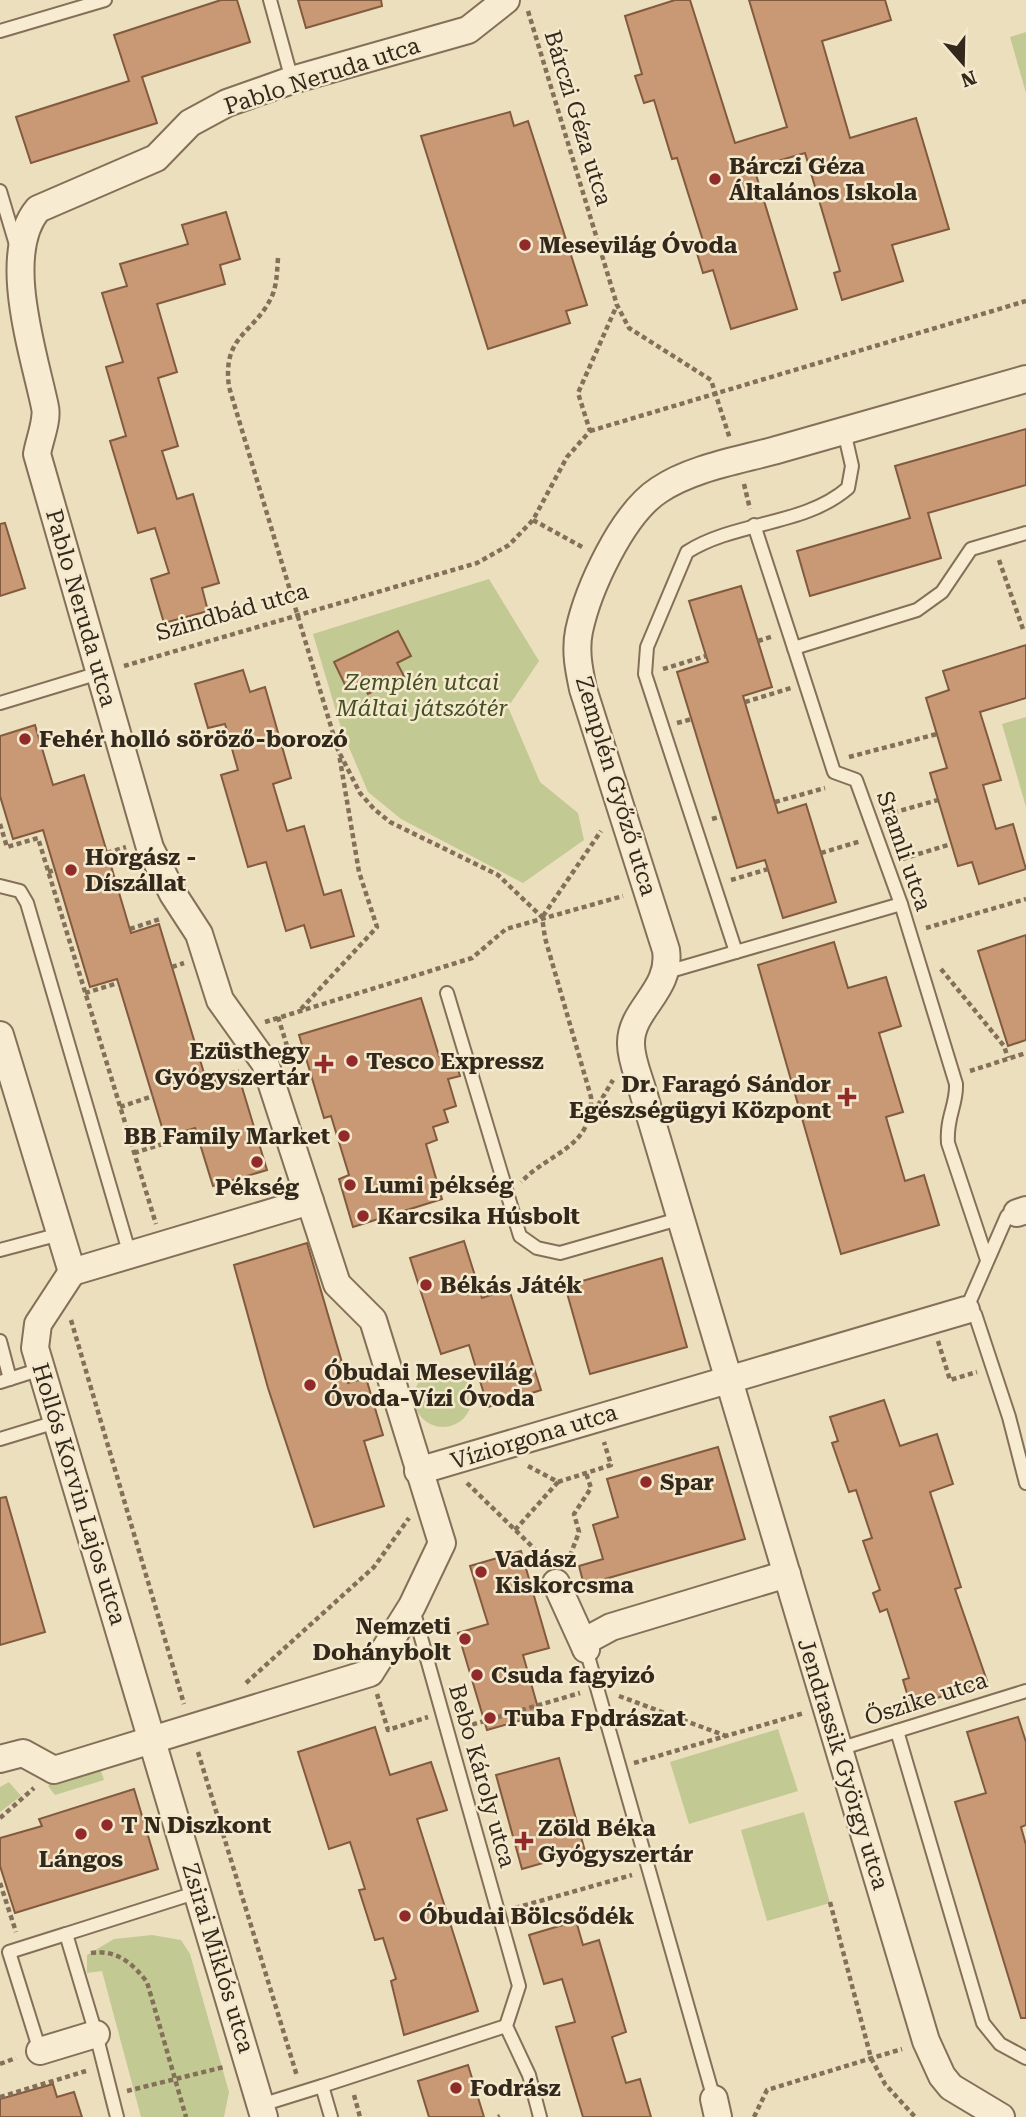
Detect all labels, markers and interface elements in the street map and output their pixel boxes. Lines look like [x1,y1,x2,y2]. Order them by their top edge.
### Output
street label: Bárczi Géza utca [539,27,618,209]
north arrow [928,28,998,98]
street label: Pablo Neruda utca [221,31,424,120]
text: N [957,65,979,92]
place label: Bárczi Géza Általános Iskola [729,153,918,206]
marker: Bárczi Géza Általános Iskola [707,171,723,187]
place label: Mesevilág Óvoda [539,231,738,259]
marker: Mesevilág Óvoda [517,237,533,253]
street label: Pablo Neruda utca [40,506,122,710]
street label: Szindbád utca [153,577,312,647]
park label: Zemplén utcai Máltai játszótér [335,669,508,722]
street label: Zemplén Győző utca [570,673,662,899]
place label: Fehér holló söröző-borozó [39,726,348,753]
marker: Fehér holló söröző-borozó [17,731,33,747]
street label: Sramli utca [871,788,937,915]
place label: Horgász - Díszállat [85,844,197,897]
marker: Horgász - Díszállat [63,862,79,878]
place label: Ezüsthegy Gyógyszertár [154,1038,310,1091]
place label: Tesco Expressz [366,1048,544,1075]
marker: Tesco Expressz [344,1053,360,1069]
marker: Ezüsthegy Gyógyszertár [316,1056,332,1072]
place label: Dr. Faragó Sándor Egészségügyi Központ [569,1071,831,1124]
marker: Dr. Faragó Sándor Egészségügyi Központ [837,1087,857,1107]
place label: BB Family Market [124,1123,330,1150]
marker: BB Family Market [336,1128,352,1144]
marker: Pékség [249,1154,265,1170]
place label: Lumi pékség [364,1172,514,1199]
place label: Pékség [215,1174,300,1201]
marker: Lumi pékség [342,1177,358,1193]
place label: Karcsika Húsbolt [377,1203,580,1230]
marker: Karcsika Húsbolt [355,1208,371,1224]
place label: Békás Játék [440,1272,582,1299]
marker: Békás Játék [418,1277,434,1293]
place label: Óbudai Mesevilág Óvoda-Vízi Óvoda [324,1358,535,1412]
street label: Hollós Korvin Lajos utca [26,1360,132,1629]
marker: Óbudai Mesevilág Óvoda-Vízi Óvoda [302,1377,318,1393]
street label: Víziorgona utca [448,1399,621,1475]
place label: Spar [660,1469,714,1496]
marker: Spar [638,1474,654,1490]
place label: Vadász Kiskorcsma [495,1546,634,1599]
marker: Vadász Kiskorcsma [473,1564,489,1580]
place label: Nemzeti Dohánybolt [312,1613,451,1666]
marker: Nemzeti Dohánybolt [457,1631,473,1647]
street label: Jendrassik György utca [792,1635,894,1893]
place label: Csuda fagyizó [491,1662,655,1689]
street label: Őszike utca [861,1665,991,1732]
marker: Csuda fagyizó [469,1667,485,1683]
street label: Bebo Károly utca [443,1681,521,1871]
place label: Tuba Fpdrászat [504,1705,686,1732]
marker: Tuba Fpdrászat [482,1710,498,1726]
place label: T N Diszkont [121,1812,271,1839]
place label: Zöld Béka Gyógyszertár [538,1815,694,1868]
marker: T N Diszkont [99,1817,115,1833]
marker: Lángos [73,1826,89,1842]
marker: Zöld Béka Gyógyszertár [516,1833,532,1849]
place label: Lángos [39,1846,123,1873]
street label: Zsirai Miklós utca [176,1860,260,2057]
place label: Óbudai Bölcsődék [419,1902,634,1930]
marker: Óbudai Bölcsődék [397,1908,413,1924]
place label: Fodrász [470,2075,561,2102]
marker: Fodrász [448,2080,464,2096]

